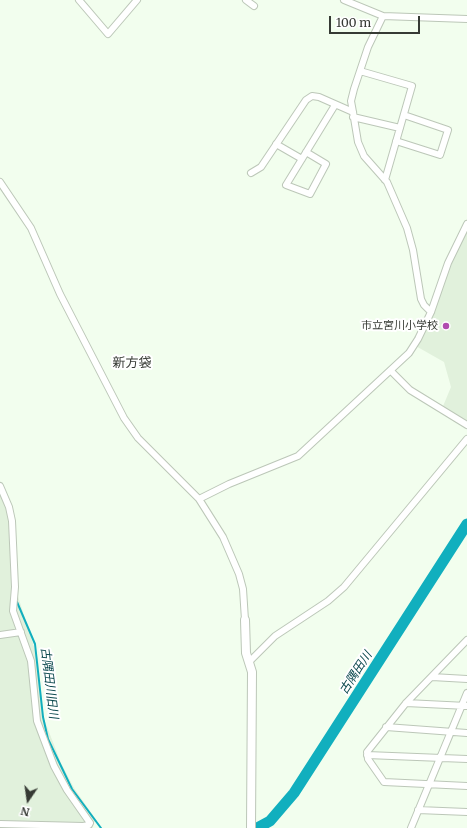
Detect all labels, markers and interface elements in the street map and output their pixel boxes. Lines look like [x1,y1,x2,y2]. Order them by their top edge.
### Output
scale bar [331,8,422,34]
text: 100 m [336,15,371,30]
place label: 市立宮川小学校 [361,319,438,333]
marker: 市立宮川小学校 [441,321,451,331]
district label: 新方袋 [113,355,151,371]
water label: 古隅田川旧川 [37,646,61,720]
water label: 古隅田川 [337,649,375,697]
north arrow [8,780,48,820]
text: N [19,804,31,819]

